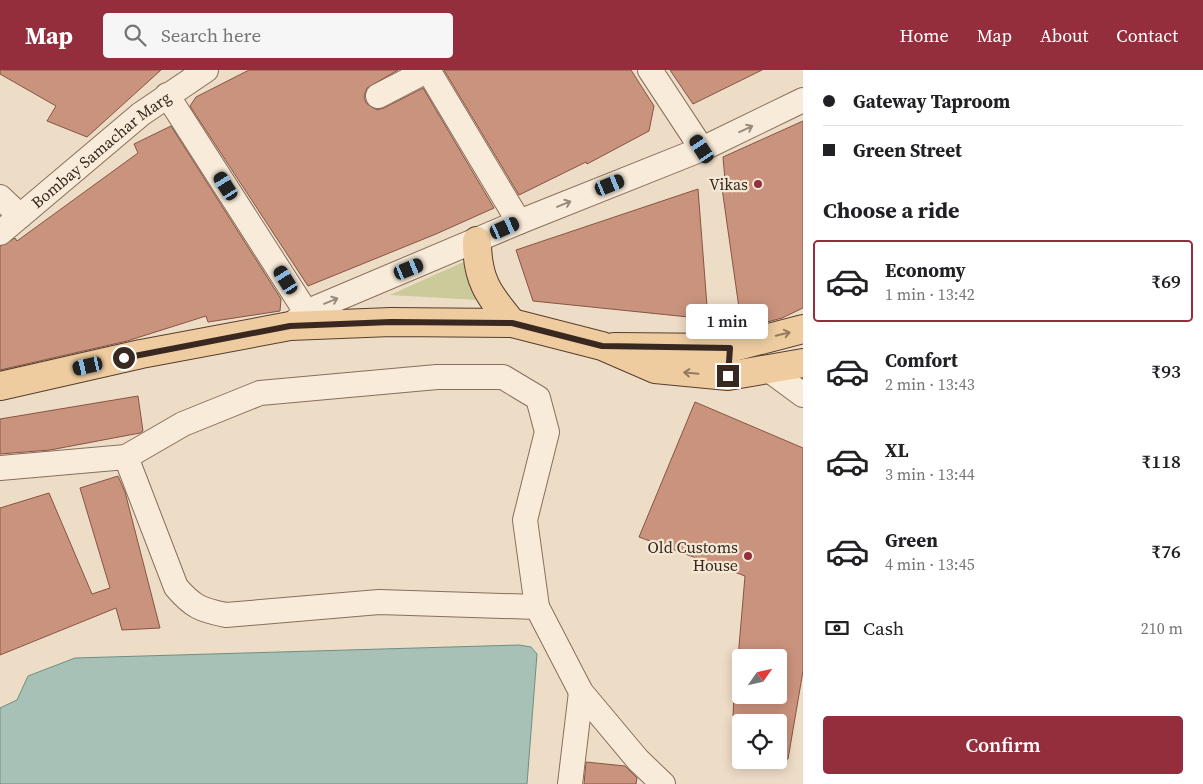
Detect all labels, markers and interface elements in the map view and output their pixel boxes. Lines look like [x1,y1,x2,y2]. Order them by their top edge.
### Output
search box [103,13,453,58]
text: Map [25,19,73,52]
icon: search [121,21,149,49]
text: Search here [161,22,261,48]
text: Home [900,23,949,48]
text: Map [977,23,1012,48]
text: About [1040,23,1088,48]
text: Contact [1116,23,1178,48]
street label: Bombay Samachar Marg [26,86,175,213]
text: Gateway Taproom [853,88,1010,114]
one-way arrow [738,123,753,133]
car [687,132,716,166]
text: Green Street [853,137,962,163]
car [211,169,240,203]
car [593,172,626,198]
place label: Vikas [709,173,748,195]
marker: Vikas [752,178,764,190]
text: Choose a ride [823,195,960,225]
one-way arrow [557,198,572,207]
car [488,215,521,241]
car [392,256,425,282]
text: Economy [885,257,966,283]
icon: car [825,259,870,304]
car [271,263,300,297]
text: ₹69 [1151,268,1181,294]
text: 1 min · 13:42 [885,283,975,305]
one-way arrow [323,296,338,306]
callout: 1 min [687,304,769,338]
text: 1 min [706,310,748,332]
one-way arrow [775,329,791,338]
route start [113,347,135,369]
text: Comfort [885,347,958,373]
icon: car [825,349,870,394]
car [71,355,104,377]
text: ₹93 [1151,358,1181,384]
route end [717,365,739,387]
one-way arrow [684,368,700,378]
text: 2 min · 13:43 [885,373,975,395]
text: XL [885,437,908,463]
icon: car [825,439,870,484]
text: ₹118 [1141,448,1181,474]
text: 3 min · 13:44 [885,463,975,485]
text: Green [885,527,938,553]
icon: car [825,529,870,574]
place label: Old Customs House [648,536,738,576]
text: ₹76 [1151,538,1181,564]
marker: Old Customs House [742,550,754,562]
text: 4 min · 13:45 [885,553,975,575]
icon: cash [823,614,851,642]
text: Cash [863,615,904,641]
text: 210 m [1141,617,1183,639]
north arrow [732,649,788,704]
map controls [732,649,787,769]
button: locate [732,714,787,769]
button: Confirm [823,716,1183,774]

